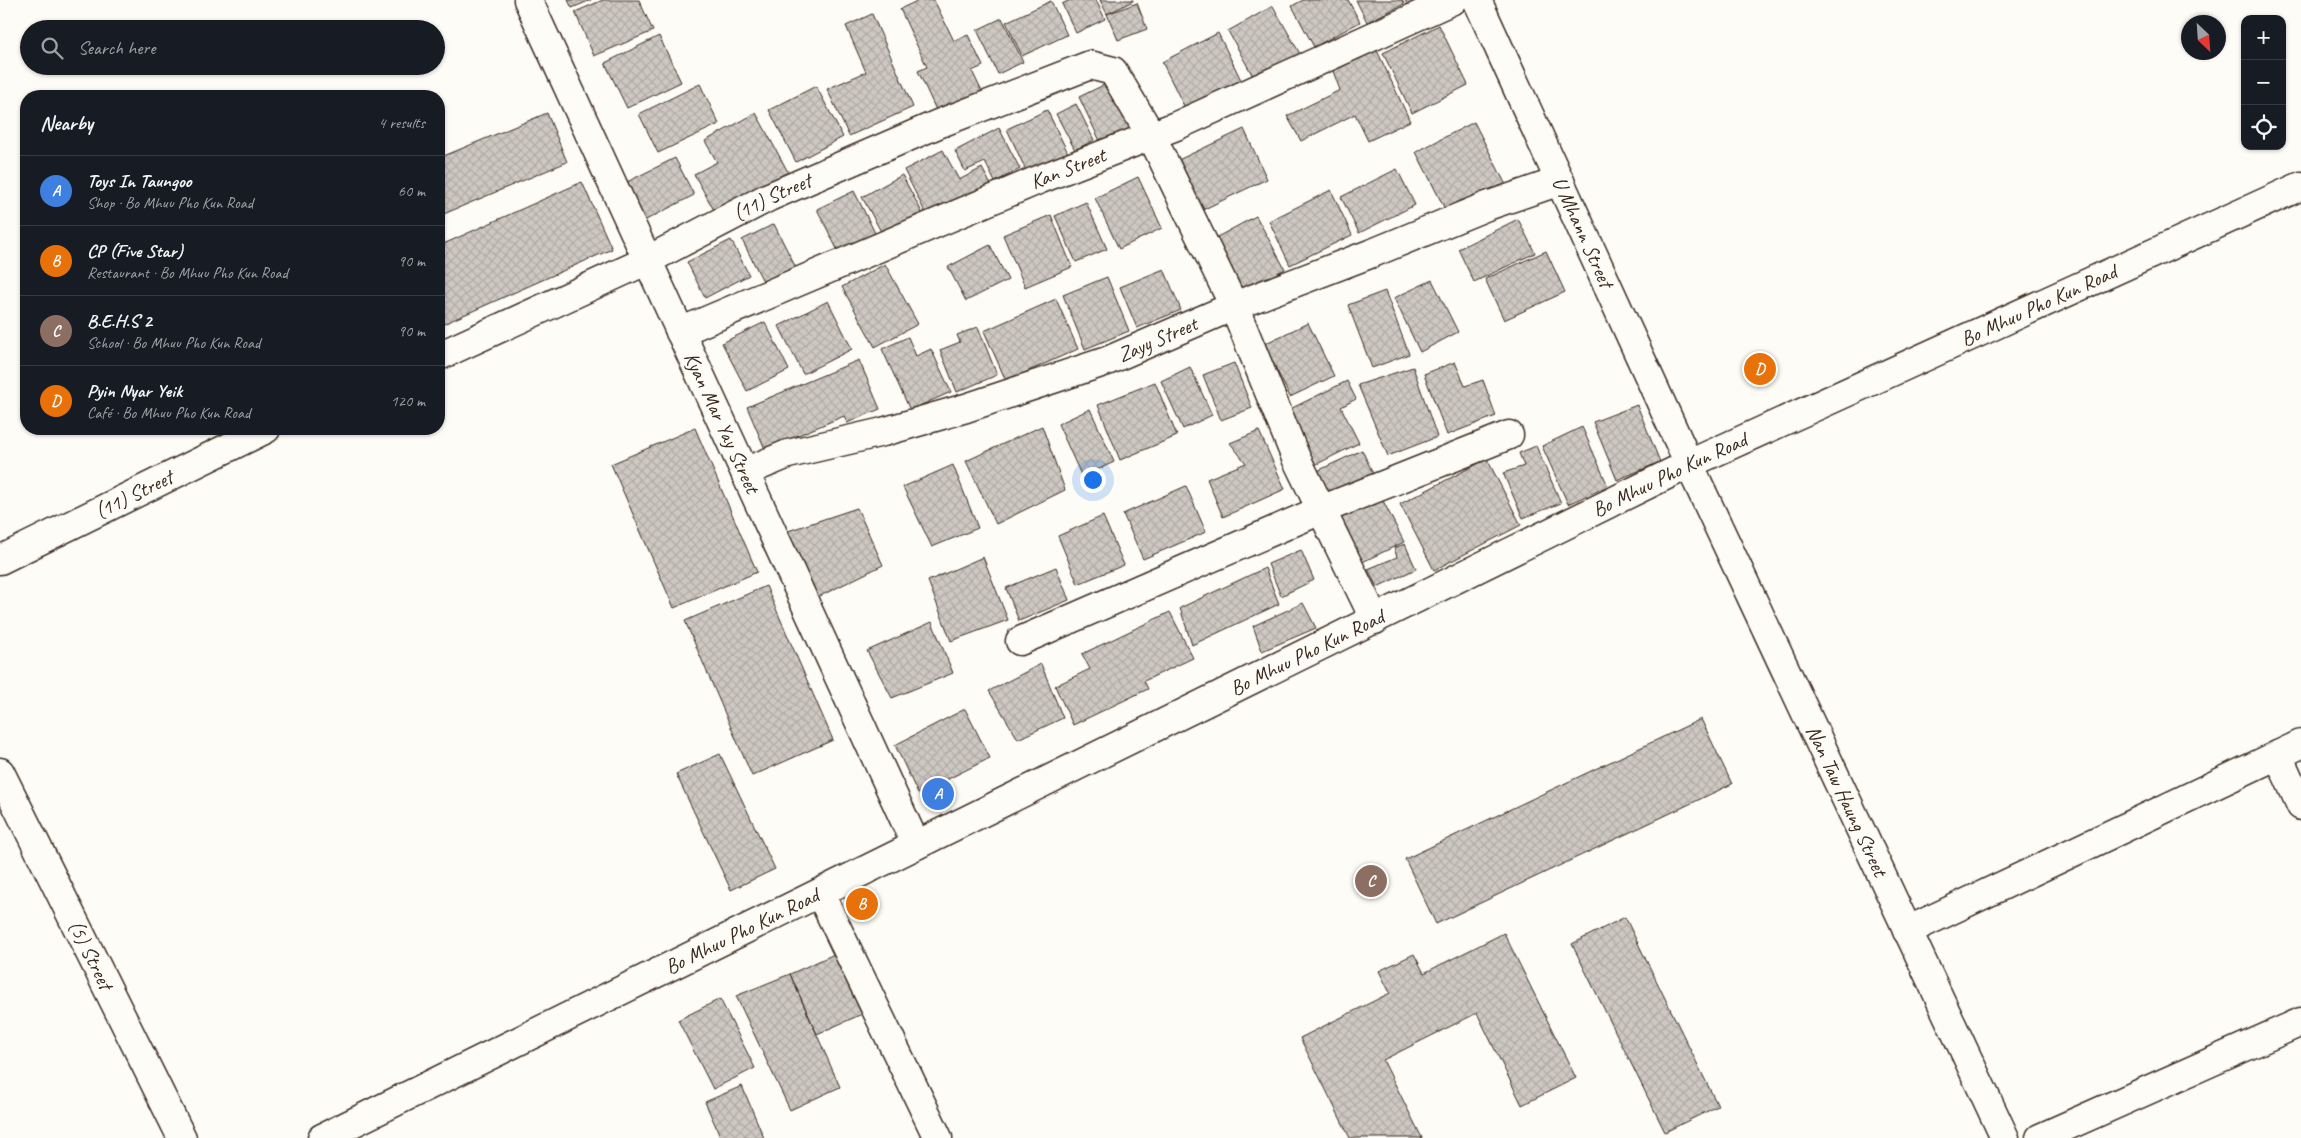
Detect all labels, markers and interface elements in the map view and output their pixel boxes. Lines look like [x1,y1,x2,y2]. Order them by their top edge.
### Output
north arrow [2181,15,2226,60]
map controls [2241,15,2286,150]
button: + [2241,15,2286,60]
search box [20,20,445,75]
icon: search [38,34,66,62]
text: Search here [78,36,155,60]
button: − [2241,60,2286,105]
button: locate [2241,105,2286,150]
text: Nearby [40,110,93,136]
text: 4 results [378,113,425,133]
street label: Kan Street [1026,141,1111,195]
street label: (11) Street [728,166,818,227]
text: Toys In Taungoo [87,169,191,193]
street label: U Mhann Street [1546,172,1621,294]
text: A [52,181,60,201]
text: 60 m [398,181,425,201]
text: Shop · Bo Mhuu Pho Kun Road [87,193,253,213]
text: CP (Five Star) [87,239,183,263]
text: B [52,251,60,271]
text: 90 m [398,251,425,271]
street label: Bo Mhuu Pho Kun Road [1957,257,2124,352]
text: Restaurant · Bo Mhuu Pho Kun Road [87,263,288,283]
text: B.E.H.S 2 [87,309,152,333]
street label: Zayy Street [1114,310,1203,368]
text: C [52,321,60,341]
text: 90 m [398,321,425,341]
text: School · Bo Mhuu Pho Kun Road [87,333,260,353]
street label: Kyan Mar Yay Street [678,348,766,499]
pin: D [1744,350,1776,388]
text: Pyin Nyar Yeik [87,379,182,403]
text: D [51,391,61,411]
text: 120 m [391,391,425,411]
text: Café · Bo Mhuu Pho Kun Road [87,403,250,423]
street label: Bo Mhuu Pho Kun Road [1588,425,1754,523]
street label: (11) Street [90,463,180,524]
your location [1080,467,1106,493]
street label: Bo Mhuu Pho Kun Road [1226,602,1391,701]
street label: Nan Taw Haung Street [1800,721,1894,882]
pin: A [922,775,954,813]
pin: C [1355,862,1387,900]
street label: Bo Mhuu Pho Kun Road [661,881,826,980]
pin: B [846,885,878,923]
street label: (5) Street [63,916,120,996]

